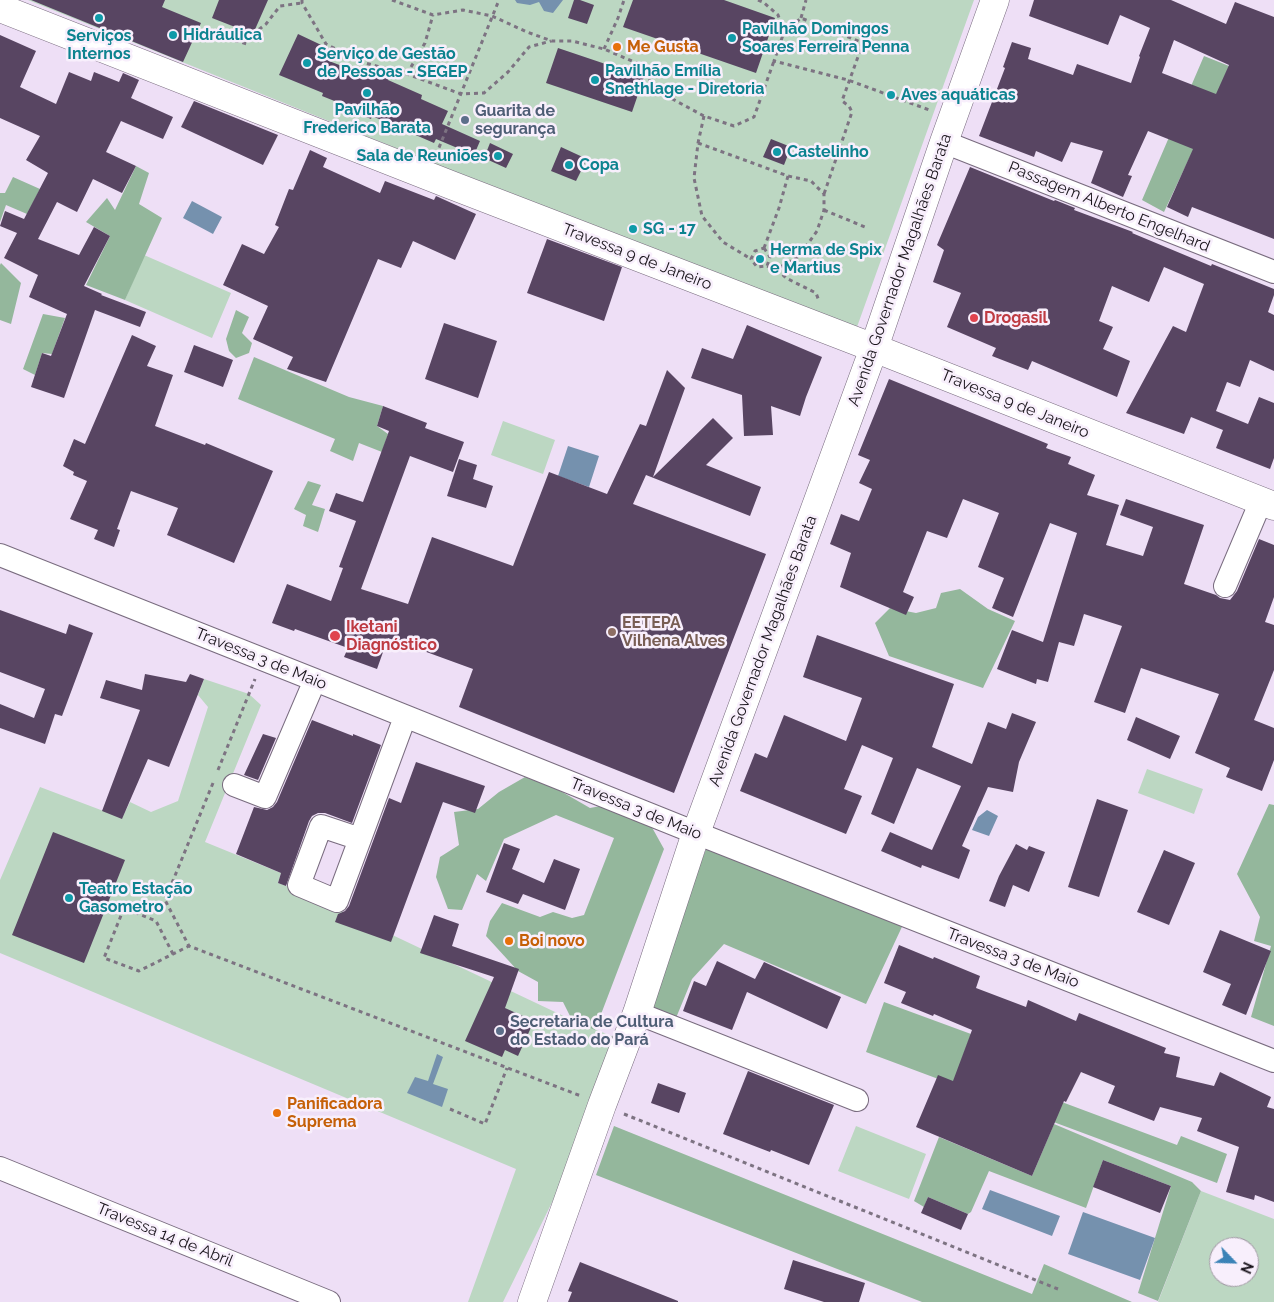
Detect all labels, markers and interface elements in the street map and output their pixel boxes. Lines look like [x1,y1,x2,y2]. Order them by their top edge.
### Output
marker: Serviços Internos [93,12,105,24]
place label: Pavilhão Domingos Soares Ferreira Penna [742,19,909,57]
place label: Hidráulica [183,25,262,45]
place label: Serviços Internos [66,26,132,64]
marker: Hidráulica [167,29,179,41]
marker: Pavilhão Domingos Soares Ferreira Penna [726,32,738,44]
place label: Me Gusta [627,37,699,57]
marker: Me Gusta [611,41,623,53]
place label: Serviço de Gestão de Pessoas - SEGEP [317,44,467,82]
marker: Serviço de Gestão de Pessoas - SEGEP [301,57,313,69]
place label: Pavilhão Emília Snethlage - Diretoria [605,61,764,99]
marker: Pavilhão Emília Snethlage - Diretoria [589,74,601,86]
place label: Aves aquáticas [901,85,1016,105]
marker: Pavilhão Frederico Barata [361,87,373,99]
marker: Aves aquáticas [885,89,897,101]
place label: Pavilhão Frederico Barata [303,100,431,138]
place label: Guarita de segurança [475,101,556,139]
marker: Guarita de segurança [459,114,471,126]
street label: Avenida Governador Magalhães Barata [844,131,956,409]
place label: Castelinho [787,142,869,162]
place label: Sala de Reuniões [356,146,488,166]
marker: Castelinho [771,146,783,158]
marker: Sala de Reuniões [492,150,504,162]
place label: Copa [579,155,619,175]
street label: Passagem Alberto Engelhard [1005,158,1213,256]
marker: Copa [563,159,575,171]
place label: SG - 17 [643,219,696,239]
street label: Travessa 9 de Janeiro [560,220,714,294]
marker: SG - 17 [627,223,639,235]
place label: Herma de Spix e Martius [770,240,882,278]
marker: Herma de Spix e Martius [754,253,766,265]
place label: Drogasil [984,308,1048,328]
marker: Drogasil [968,312,980,324]
street label: Travessa 9 de Janeiro [938,365,1092,443]
street label: Avenida Governador Magalhães Barata [705,513,821,789]
place label: EETEPA Vilhena Alves [622,613,725,651]
place label: Iketani Diagnóstico [346,617,437,655]
street label: Travessa 3 de Maio [193,624,329,694]
marker: EETEPA Vilhena Alves [606,626,618,638]
marker: Iketani Diagnóstico [328,629,342,643]
street label: Travessa 3 de Maio [568,774,704,844]
place label: Teatro Estação Gasometro [79,879,192,917]
marker: Teatro Estação Gasometro [63,892,75,904]
street label: Travessa 3 de Maio [944,924,1082,992]
place label: Boi novo [519,931,585,951]
marker: Boi novo [503,935,515,947]
place label: Secretaria de Cultura do Estado do Pará [510,1012,674,1050]
marker: Secretaria de Cultura do Estado do Pará [494,1025,506,1037]
place label: Panificadora Suprema [287,1094,382,1132]
marker: Panificadora Suprema [271,1107,283,1119]
street label: Travessa 14 de Abril [94,1199,236,1271]
north arrow [1209,1237,1259,1287]
text: N [1237,1260,1256,1276]

